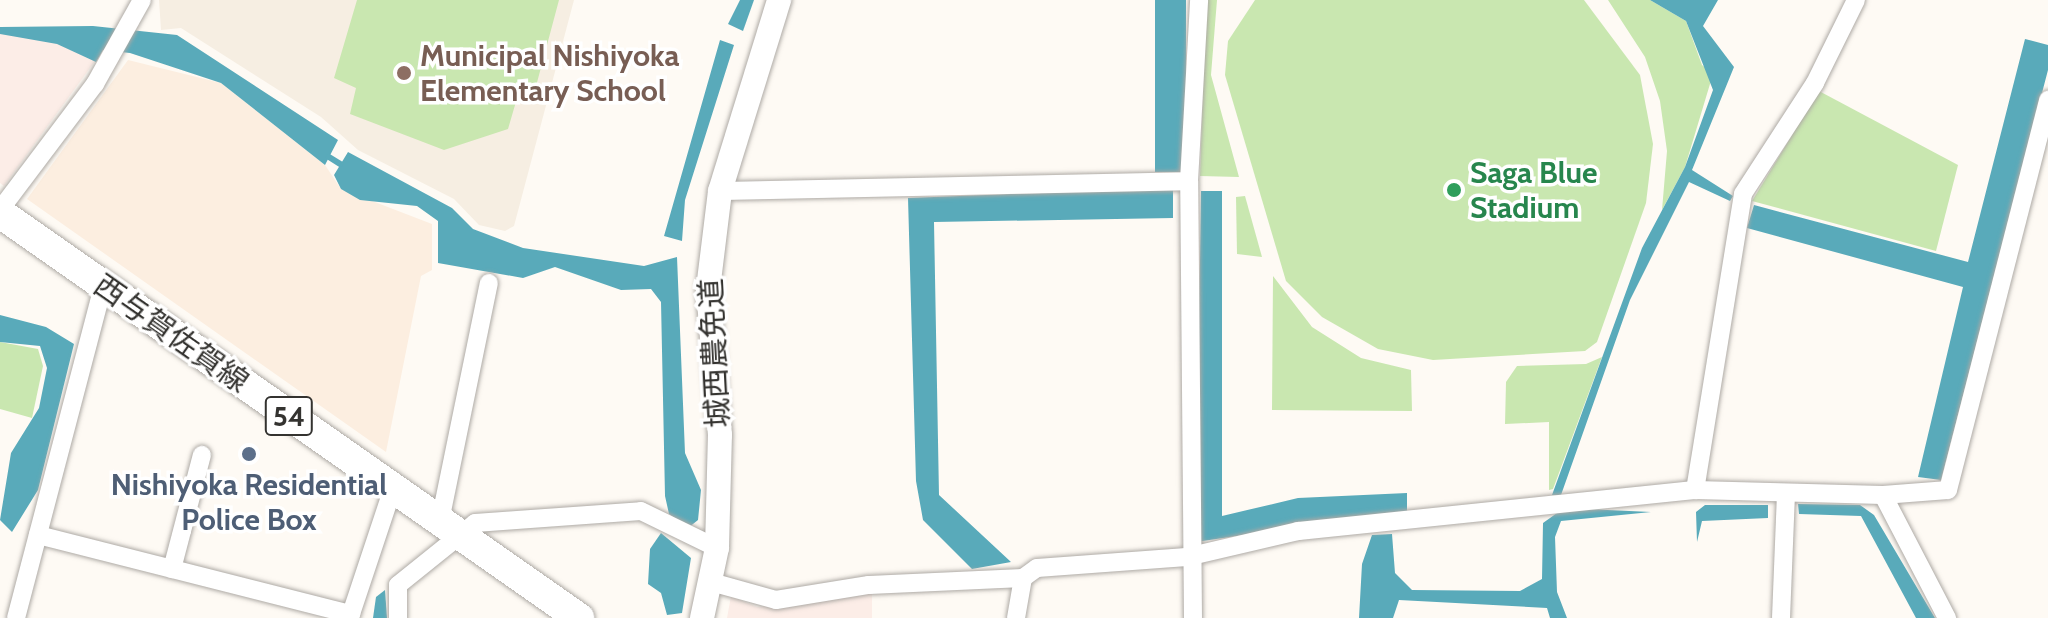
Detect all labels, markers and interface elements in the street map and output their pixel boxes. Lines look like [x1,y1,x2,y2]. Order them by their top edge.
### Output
place label: Municipal Nishiyoka Elementary School [420,38,679,108]
marker: Municipal Nishiyoka Elementary School [395,64,413,82]
place label: Saga Blue Stadium [1470,155,1597,226]
marker: Saga Blue Stadium [1445,181,1463,199]
street label: 西与賀佐賀線 [87,268,255,400]
street label: 城西農免道 [693,277,737,429]
road number: 54 [263,392,315,440]
marker: Nishiyoka Residential Police Box [240,445,258,463]
place label: Nishiyoka Residential Police Box [111,467,387,538]

